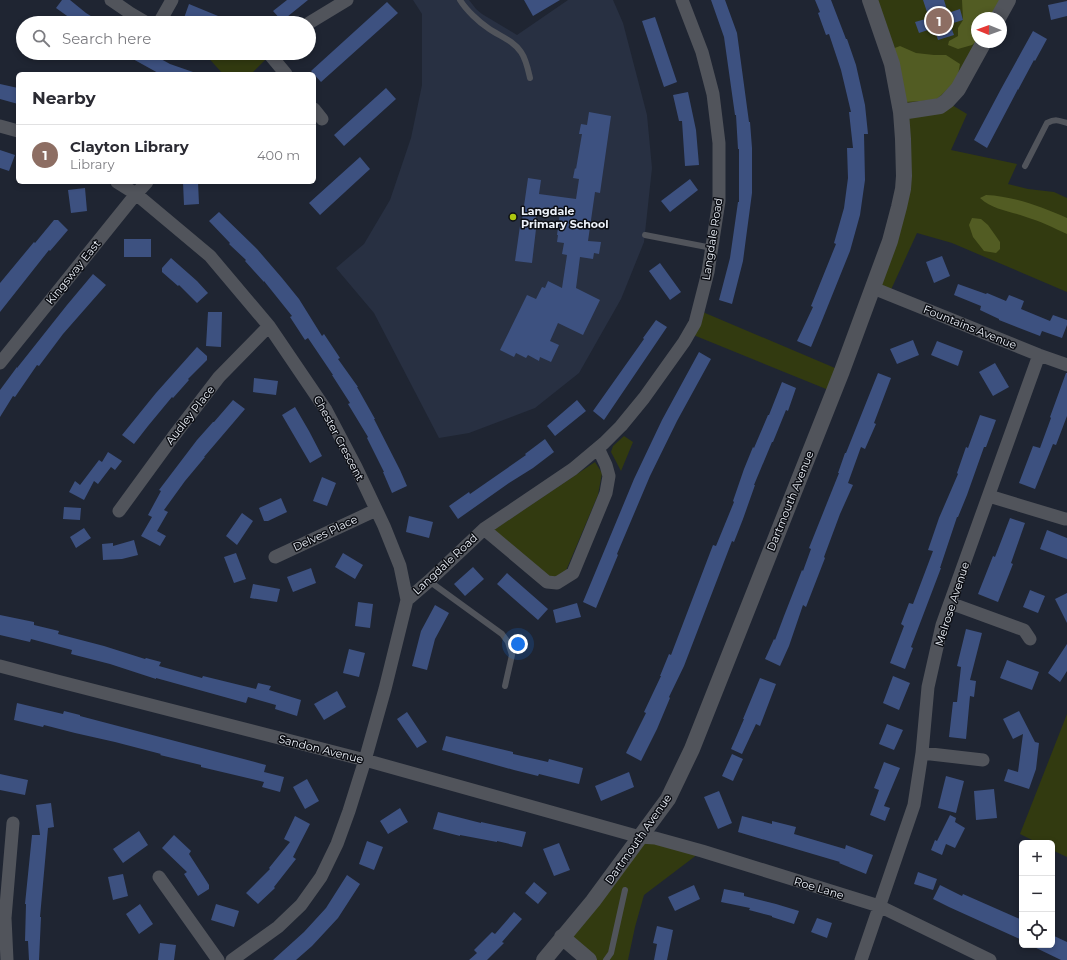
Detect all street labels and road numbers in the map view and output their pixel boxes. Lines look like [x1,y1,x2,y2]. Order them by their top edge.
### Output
street label: Langdale Road [699,197,725,281]
street label: Kingsway East [43,236,104,307]
street label: Fountains Avenue [921,302,1019,352]
street label: Audley Place [163,382,218,447]
street label: Chester Crescent [311,393,368,483]
street label: Dartmouth Avenue [763,449,817,553]
street label: Delves Place [291,512,360,554]
street label: Langdale Road [410,531,480,597]
street label: Melrose Avenue [932,560,972,648]
street label: Sandon Avenue [277,732,365,766]
street label: Dartmouth Avenue [602,791,675,887]
street label: Roe Lane [792,874,846,902]

